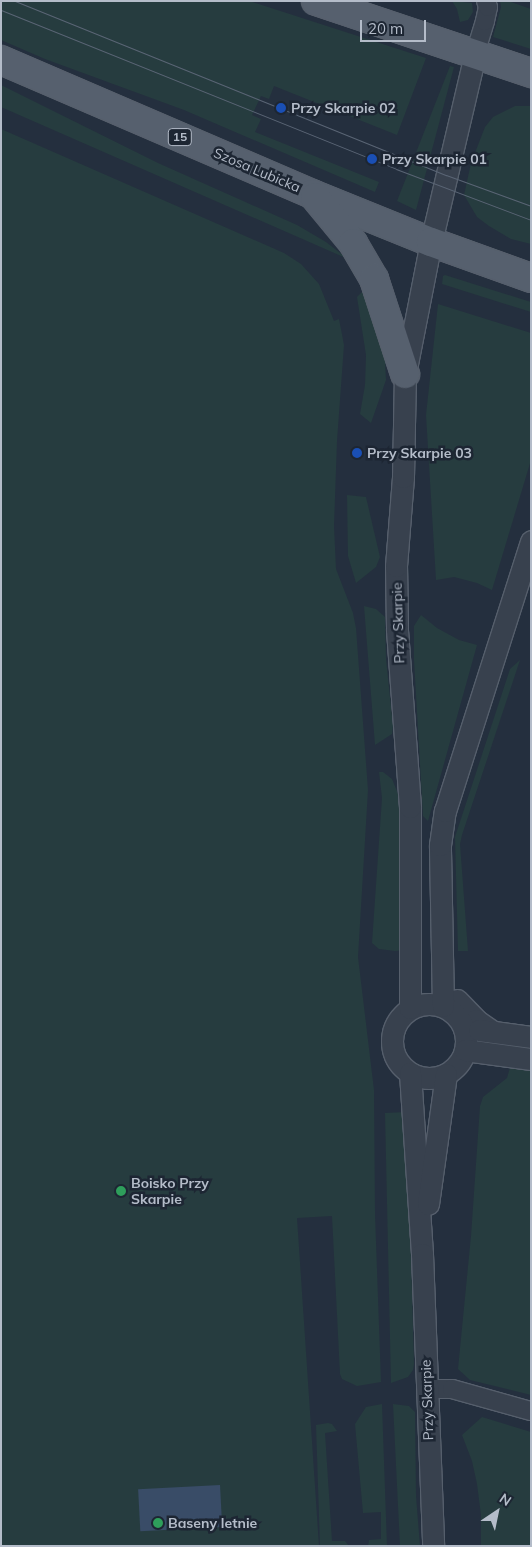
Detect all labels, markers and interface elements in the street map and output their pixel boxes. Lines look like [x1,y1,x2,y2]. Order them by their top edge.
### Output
scale bar [362,10,428,42]
text: 20 m [368,19,403,38]
place label: Przy Skarpie 02 [291,100,396,116]
marker: Przy Skarpie 02 [275,102,287,114]
road number: 15 [168,128,192,146]
street label: Szosa Lubicka [211,144,303,196]
place label: Przy Skarpie 01 [382,151,487,167]
marker: Przy Skarpie 01 [366,153,378,165]
place label: Przy Skarpie 03 [367,445,472,461]
marker: Przy Skarpie 03 [351,447,363,459]
street label: Przy Skarpie [388,582,408,664]
place label: Boisko Przy Skarpie [131,1175,209,1208]
marker: Boisko Przy Skarpie [115,1185,127,1197]
street label: Przy Skarpie [417,1359,437,1441]
north arrow [472,1487,522,1537]
text: N [496,1489,515,1510]
place label: Baseny letnie [168,1515,257,1531]
marker: Baseny letnie [152,1517,164,1529]

